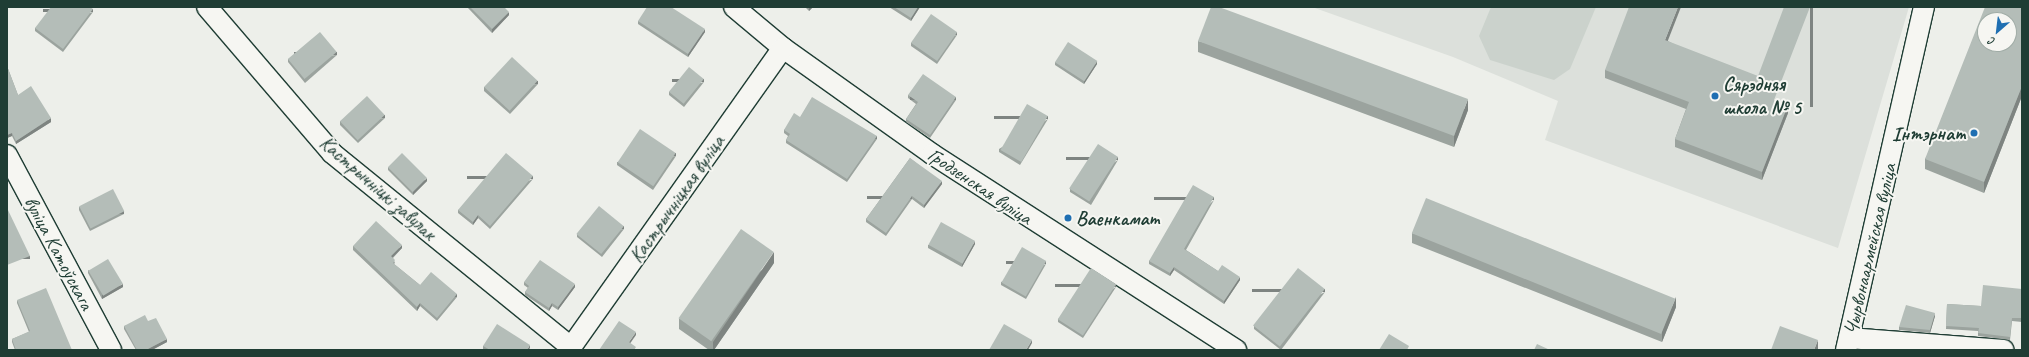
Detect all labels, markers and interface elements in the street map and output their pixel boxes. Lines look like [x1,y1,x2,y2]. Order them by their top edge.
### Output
north arrow [1977,12,2017,52]
text: С [1986,34,1998,49]
place label: Сярэдняя школа № 5 [1723,72,1801,119]
marker: Сярэдняя школа № 5 [1710,91,1720,101]
place label: Інтэрнат [1892,121,1966,145]
marker: Інтэрнат [1969,128,1979,138]
street label: Кастрычніцкі завулак [315,131,441,245]
street label: Кастрычніцкая вуліца [625,131,729,267]
street label: Гродзенская вуліца [923,142,1037,230]
street label: Чырвонаармейская вуліца [1839,162,1901,336]
street label: вуліца Катоўскага [20,193,98,313]
place label: Ваенкамат [1076,206,1159,230]
marker: Ваенкамат [1063,213,1073,223]

